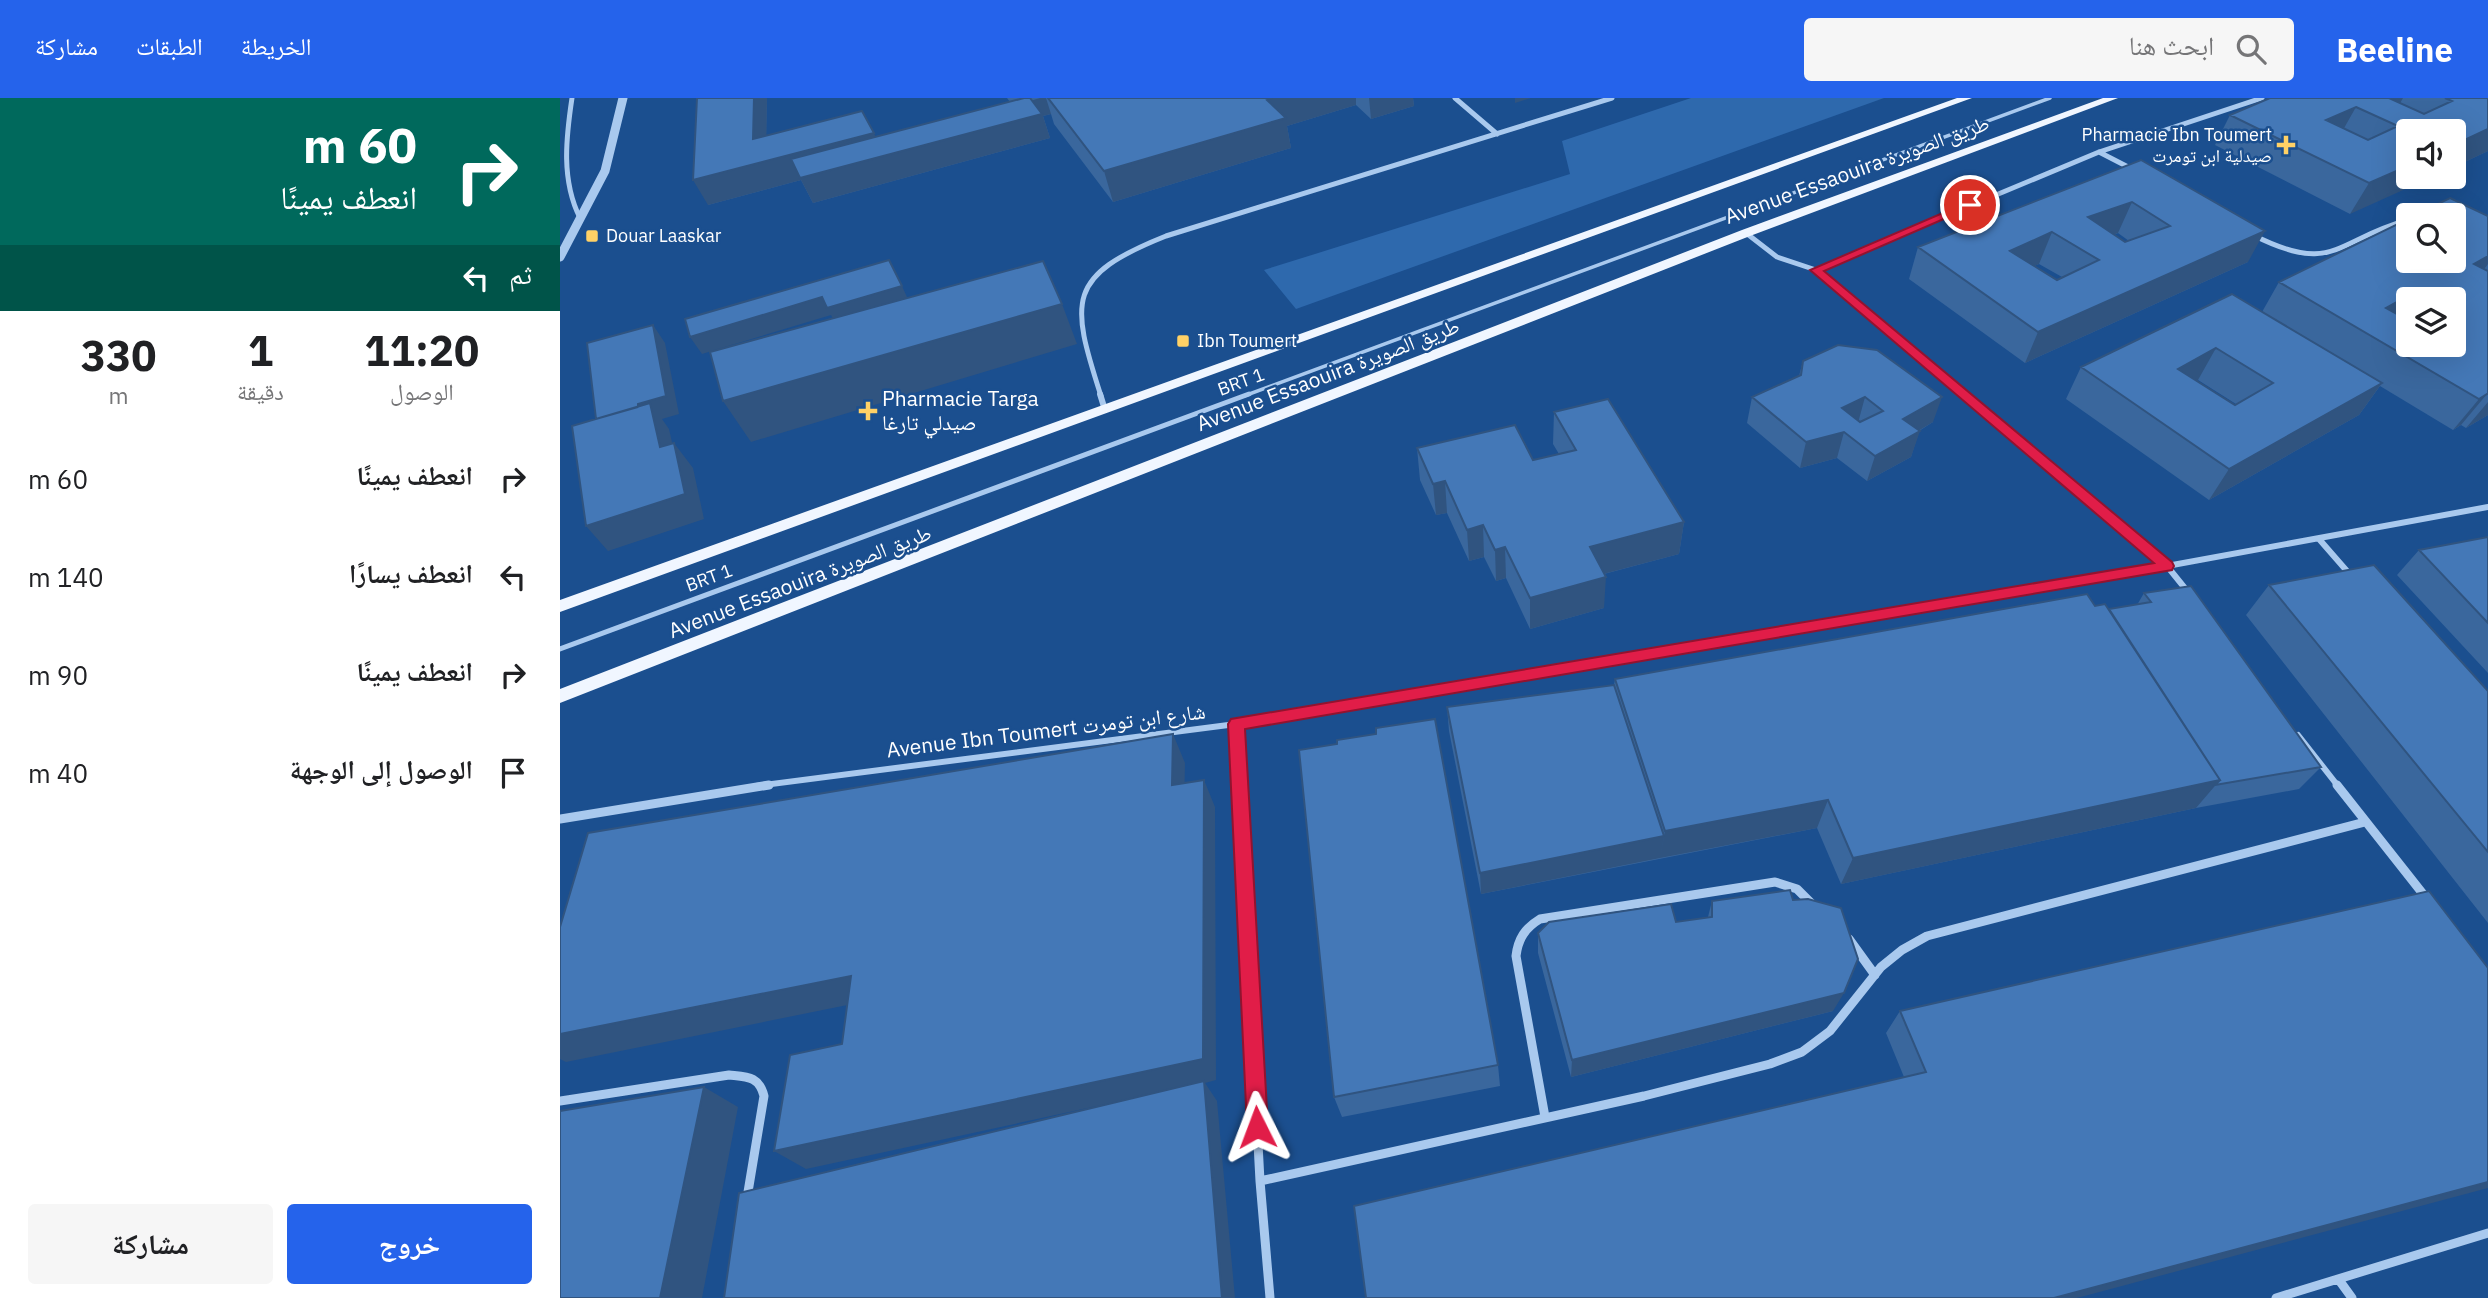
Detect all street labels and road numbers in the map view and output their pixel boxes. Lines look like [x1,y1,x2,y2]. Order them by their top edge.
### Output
street label: Avenue Essaouira طريق الصويرة [1721,108,1993,230]
street label: Avenue Essaouira طريق الصويرة [1192,311,1463,437]
street label: BRT 1 [1214,362,1267,401]
street label: Avenue Essaouira طريق الصويرة [664,518,935,644]
street label: BRT 1 [682,558,735,597]
street label: Avenue Ibn Toumert شارع ابن تومرت [885,697,1207,763]

